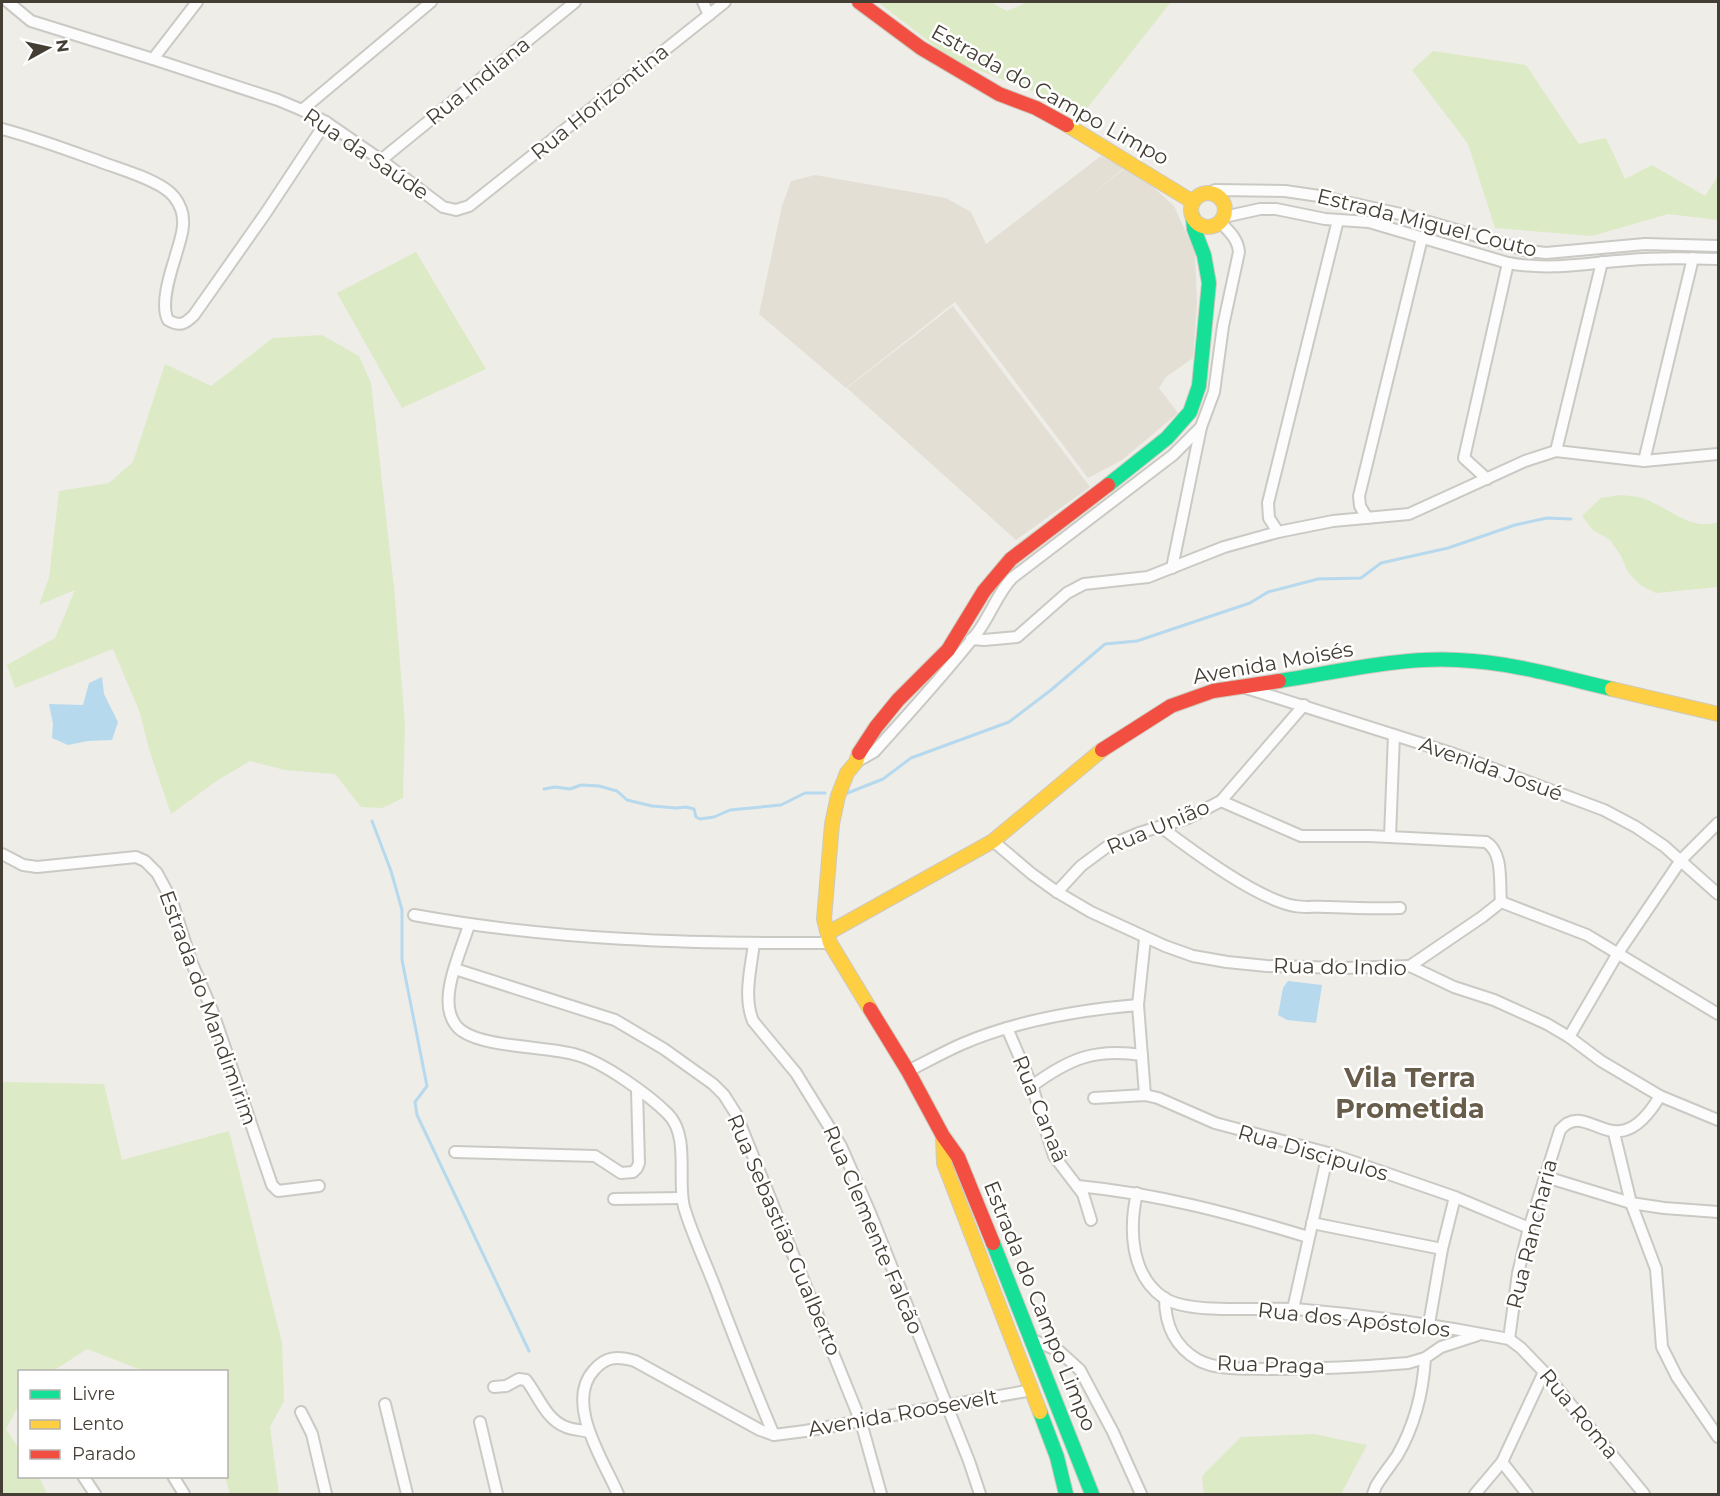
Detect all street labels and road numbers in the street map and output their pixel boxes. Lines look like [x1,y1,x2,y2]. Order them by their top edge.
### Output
street label: Estrada do Campo Limpo [927,19,1173,170]
street label: Rua Indiana [421,31,535,130]
street label: Rua Horizontina [526,38,674,165]
street label: Rua da Saúde [299,102,434,205]
street label: Estrada Miguel Couto [1315,183,1540,262]
street label: Avenida Moisés [1191,636,1355,689]
street label: Avenida Josué [1416,731,1566,806]
street label: Rua União [1103,794,1213,859]
street label: Estrada do Mandimirim [154,887,263,1129]
street label: Rua do Indio [1273,953,1407,980]
street label: Rua Canaã [1008,1052,1073,1166]
street label: Rua Sebastião Gualberto [722,1110,847,1359]
street label: Rua Discipulos [1235,1119,1391,1186]
street label: Rua Clemente Falcão [818,1122,929,1338]
street label: Rua Rancharia [1501,1156,1562,1311]
street label: Estrada do Campo Limpo [979,1177,1102,1435]
street label: Rua dos Apóstolos [1257,1297,1452,1342]
street label: Rua Praga [1216,1350,1326,1379]
street label: Rua Roma [1534,1363,1624,1464]
street label: Avenida Roosevelt [806,1384,1000,1442]

